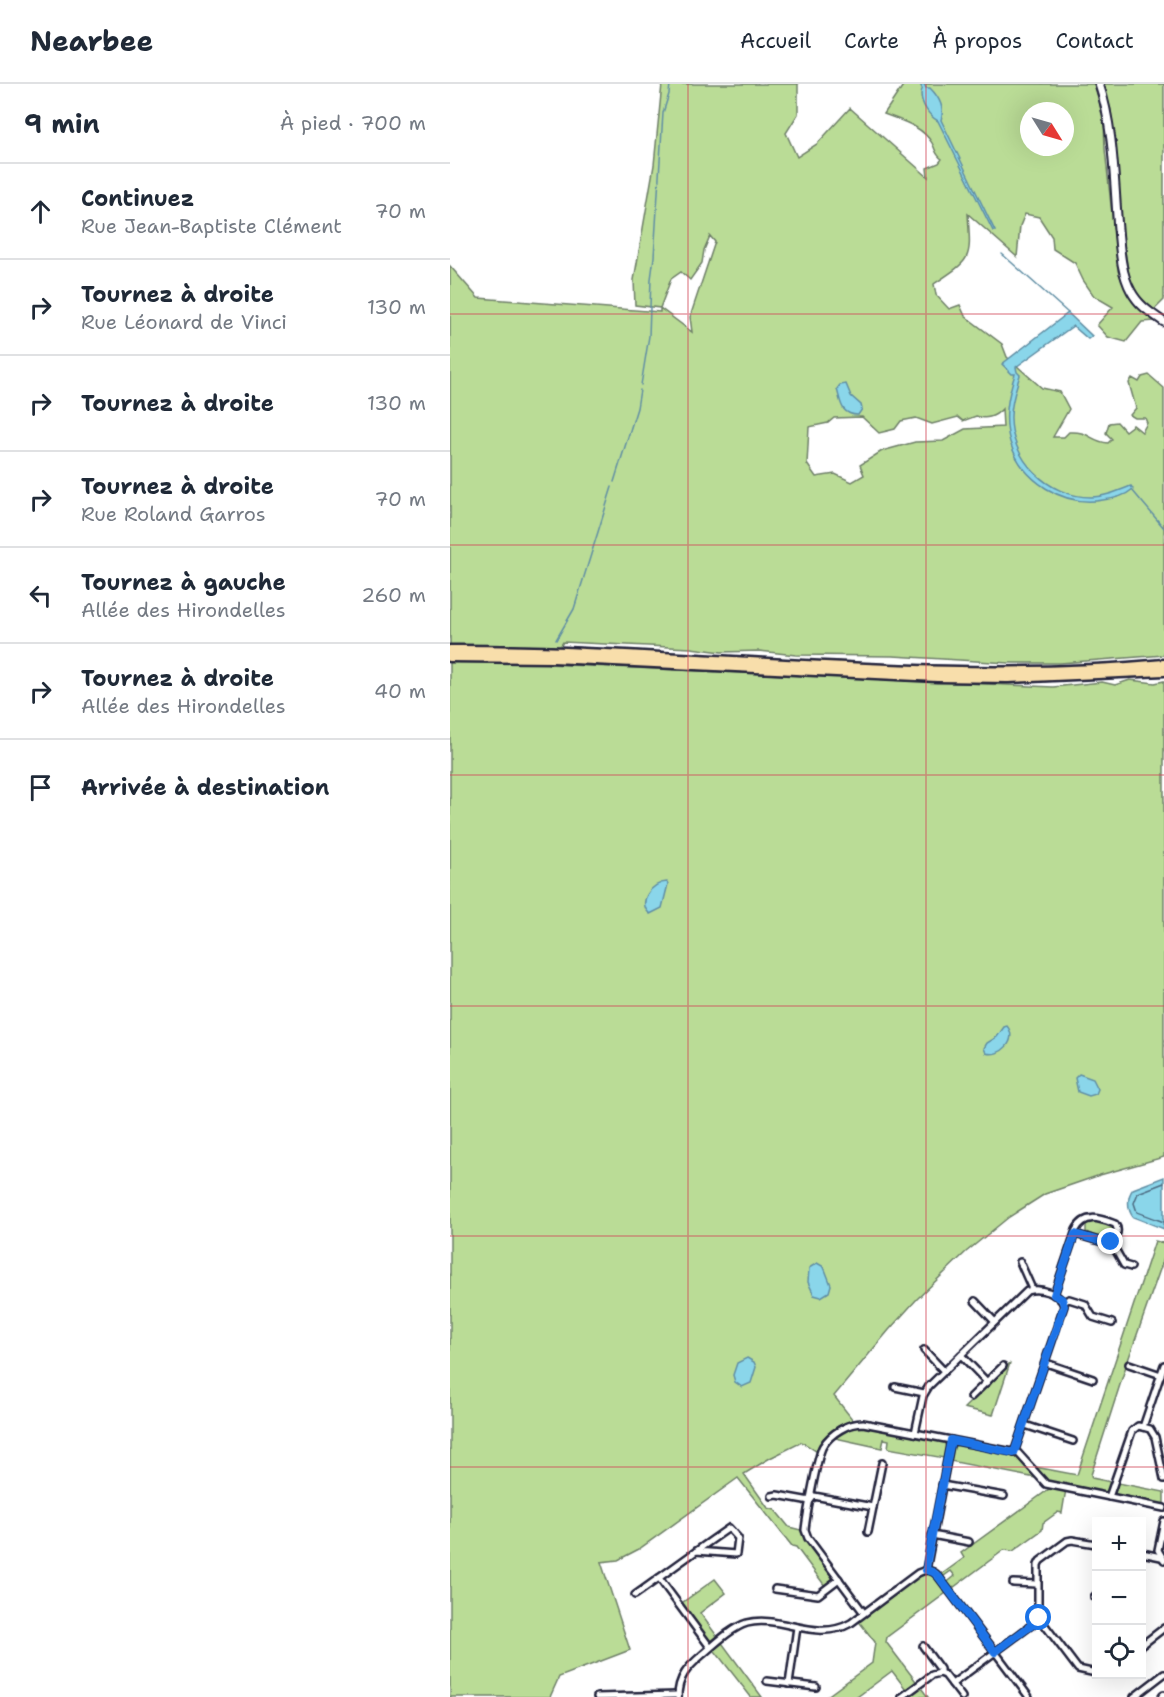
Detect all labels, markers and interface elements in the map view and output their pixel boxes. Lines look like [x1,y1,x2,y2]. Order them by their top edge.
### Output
text: Nearbee [30,22,153,60]
text: Accueil [740,27,811,55]
text: Carte [844,27,899,55]
text: À propos [932,27,1022,55]
text: Contact [1055,27,1134,55]
north arrow [1020,102,1074,156]
text: 9 min [24,106,100,141]
text: À pied · 700 m [280,110,426,136]
text: Continuez [81,184,194,213]
icon: ahead [24,195,57,228]
text: 70 m [374,198,426,224]
text: Rue Jean-Baptiste Clément [81,213,342,239]
text: Tournez à droite [81,280,274,309]
icon: right [24,291,57,324]
text: 130 m [367,294,426,320]
text: Rue Léonard de Vinci [81,309,287,335]
icon: right [24,387,57,420]
text: Tournez à droite [81,389,274,418]
text: 130 m [367,390,426,416]
text: Tournez à droite [81,472,274,501]
icon: right [24,483,57,516]
text: 70 m [374,486,426,512]
text: Rue Roland Garros [81,501,266,527]
text: Tournez à gauche [81,568,286,597]
icon: left [24,579,57,612]
text: 260 m [361,582,426,608]
text: Allée des Hirondelles [81,597,286,623]
text: Tournez à droite [81,664,274,693]
icon: right [24,675,57,708]
text: 40 m [374,678,426,704]
text: Allée des Hirondelles [81,693,286,719]
icon: arrive [24,771,57,804]
text: Arrivée à destination [81,773,329,802]
route end [1097,1228,1123,1254]
map controls [1092,1517,1146,1679]
button: + [1092,1517,1146,1571]
button: − [1092,1571,1146,1625]
route start [1025,1604,1051,1630]
button: locate [1092,1625,1146,1679]

